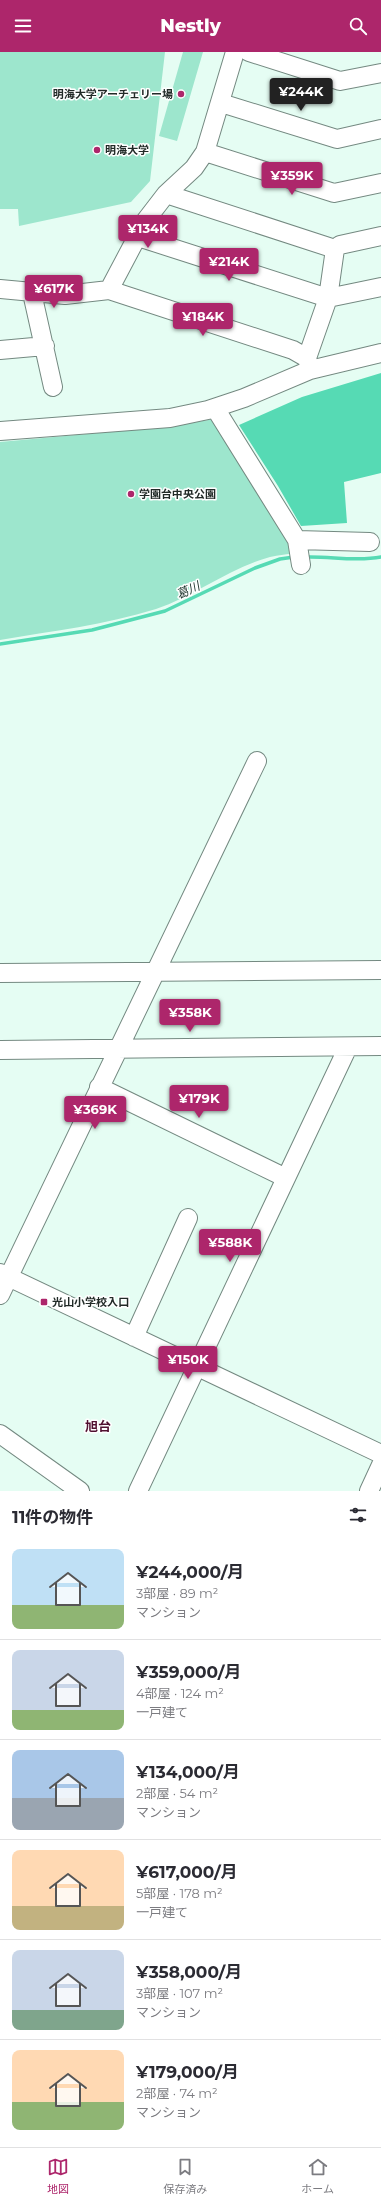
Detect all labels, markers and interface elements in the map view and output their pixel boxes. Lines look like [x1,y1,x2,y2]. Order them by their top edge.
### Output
icon: menu [12,15,34,37]
text: Nestly [160,15,221,37]
icon: search [347,15,369,37]
pin: ¥244K [273,78,329,112]
text: ¥244K [279,83,323,99]
place label: 明海大学アーチェリー場 [53,87,173,101]
marker: 明海大学アーチェリー場 [176,89,186,99]
place label: 明海大学 [105,143,149,157]
marker: 明海大学 [92,145,102,155]
pin: ¥359K [264,162,320,196]
text: ¥359K [271,167,313,183]
pin: ¥134K [120,215,176,249]
text: ¥134K [127,220,169,236]
pin: ¥214K [201,248,257,282]
text: ¥214K [209,253,249,269]
pin: ¥617K [26,275,82,309]
text: ¥617K [34,280,74,296]
pin: ¥184K [175,303,231,337]
text: ¥184K [182,308,224,324]
place label: 学園台中央公園 [139,487,216,501]
marker: 学園台中央公園 [126,489,136,499]
water label: 葛川 [174,577,204,602]
pin: ¥358K [162,999,218,1033]
text: ¥358K [168,1004,212,1020]
pin: ¥179K [171,1085,227,1119]
text: ¥179K [178,1090,220,1106]
pin: ¥369K [67,1096,123,1130]
text: ¥369K [73,1101,117,1117]
pin: ¥588K [202,1229,258,1263]
text: ¥588K [208,1234,252,1250]
place label: 光山小学校入口 [52,1295,129,1309]
marker: 光山小学校入口 [39,1297,49,1307]
pin: ¥150K [160,1346,216,1380]
text: ¥150K [167,1351,209,1367]
district label: 旭台 [85,1418,111,1434]
icon: filters [347,1504,369,1526]
text: 11件の物件 [12,1507,93,1527]
text: ¥244,000/月 [136,1562,244,1582]
icon: home [44,1565,92,1613]
text: 3部屋 · 89 m² [136,1585,218,1601]
text: マンション [136,1604,201,1620]
text: ¥359,000/月 [136,1662,241,1682]
icon: home [44,1666,92,1714]
text: 4部屋 · 124 m² [136,1685,224,1701]
text: 一戸建て [136,1704,188,1720]
text: ¥134,000/月 [136,1762,240,1782]
icon: home [44,1766,92,1814]
text: 2部屋 · 54 m² [136,1785,218,1801]
text: マンション [136,1804,201,1820]
text: ¥617,000/月 [136,1862,238,1882]
icon: home [44,1866,92,1914]
text: 5部屋 · 178 m² [136,1885,223,1901]
text: 一戸建て [136,1904,188,1920]
text: ¥358,000/月 [136,1962,242,1982]
icon: home [44,1966,92,2014]
text: 3部屋 · 107 m² [136,1985,223,2001]
text: マンション [136,2004,201,2020]
text: ¥179,000/月 [136,2062,239,2082]
icon: home [44,2066,92,2114]
text: 2部屋 · 74 m² [136,2085,218,2101]
text: マンション [136,2104,201,2120]
tab: 地図 [47,2156,69,2196]
tab: 保存済み [163,2156,207,2196]
tab: ホーム [301,2156,334,2196]

